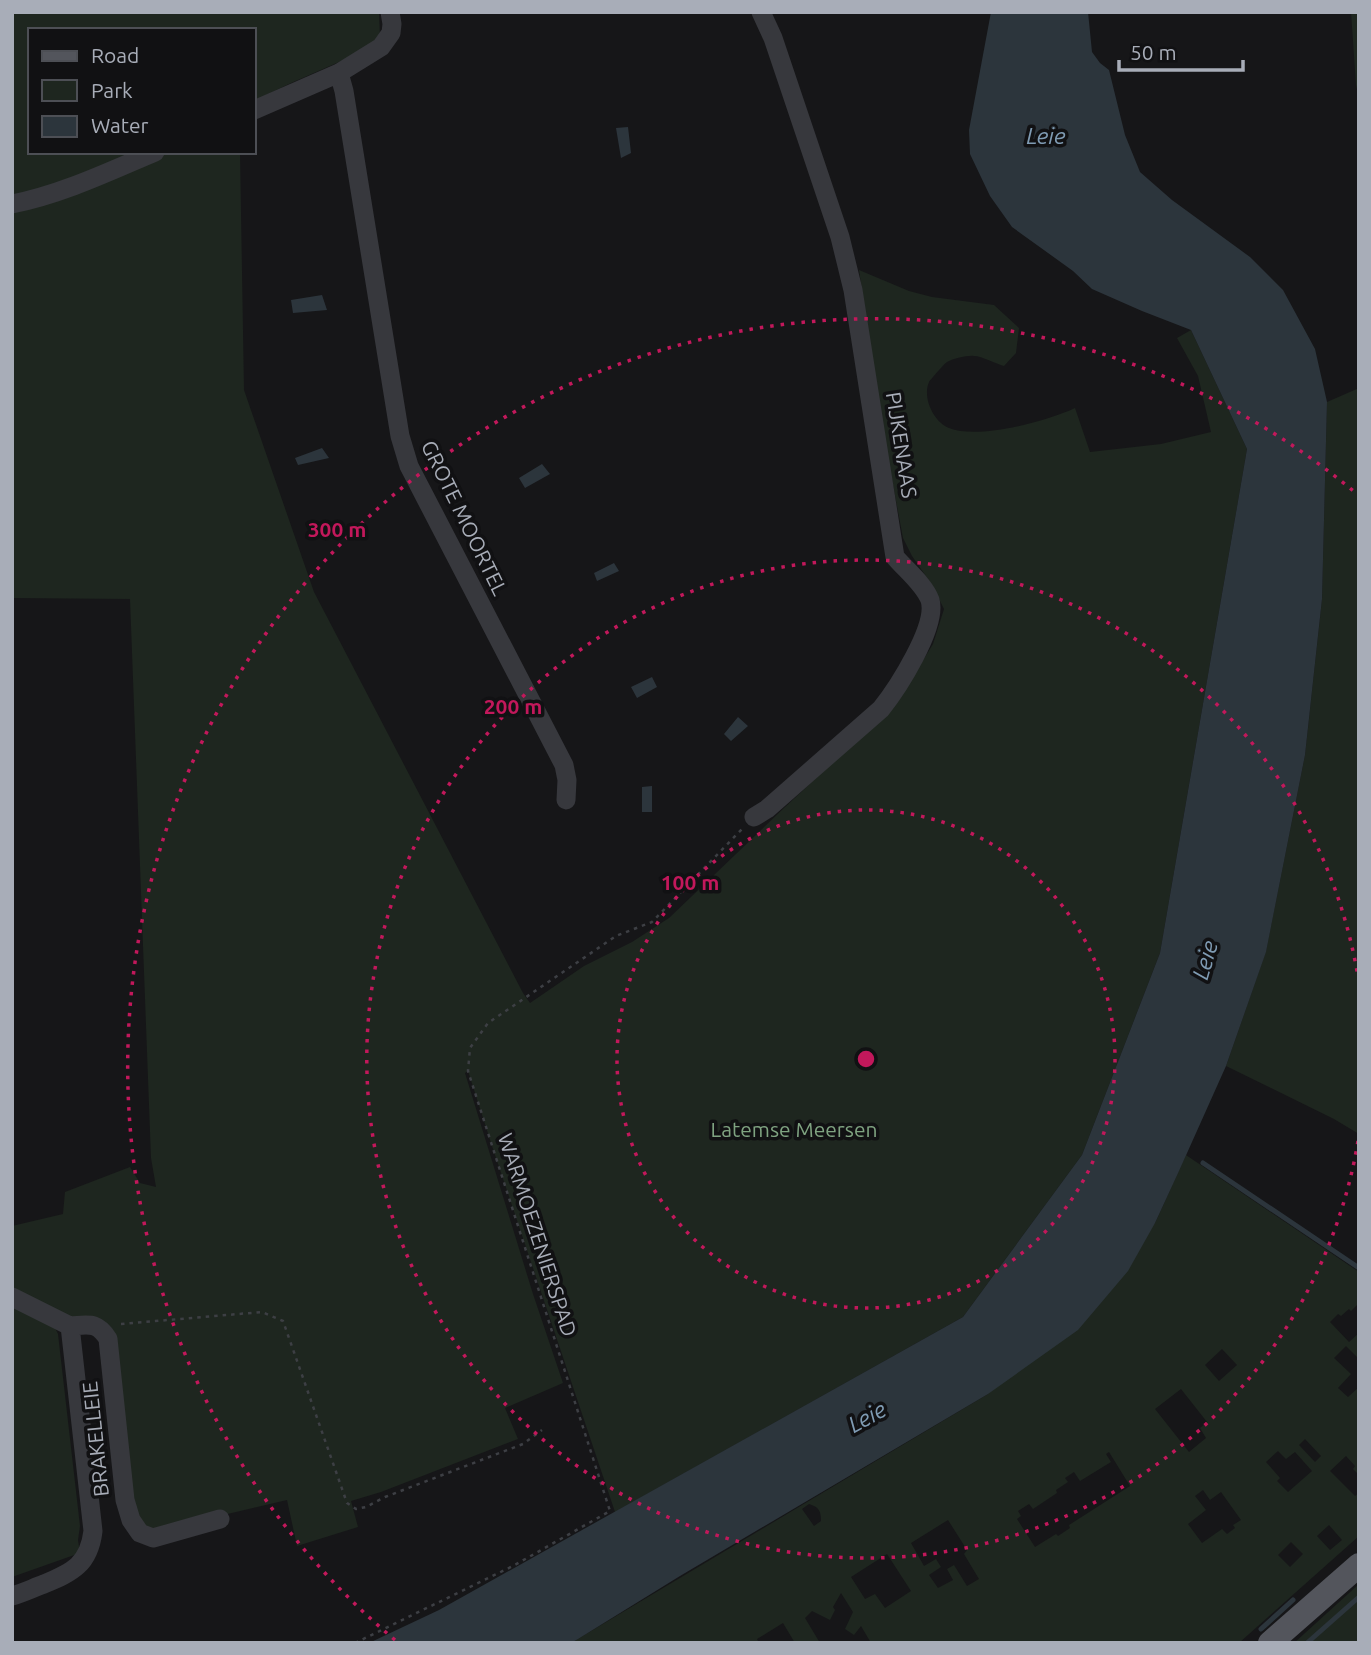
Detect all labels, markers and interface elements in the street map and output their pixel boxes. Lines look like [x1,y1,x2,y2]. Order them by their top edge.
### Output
legend [28,28,256,154]
scale bar [1119,28,1243,72]
text: 50 m [1130,40,1177,64]
text: Road [91,43,139,67]
text: Park [91,78,133,102]
text: Water [91,113,149,137]
water label: Leie [1026,123,1066,148]
street label: PIJKENAAS [882,390,922,500]
street label: GROTE MOORTEL [417,436,513,599]
text: 300 m [308,517,366,541]
text: 200 m [484,694,542,718]
text: 100 m [661,870,719,894]
water label: Leie [1187,937,1222,982]
centre of rings [854,1047,878,1071]
park label: Latemse Meersen [710,1117,878,1141]
street label: WARMOEZENIERSPAD [494,1130,582,1339]
street label: BRAKELLEIE [77,1380,113,1498]
water label: Leie [844,1396,890,1437]

